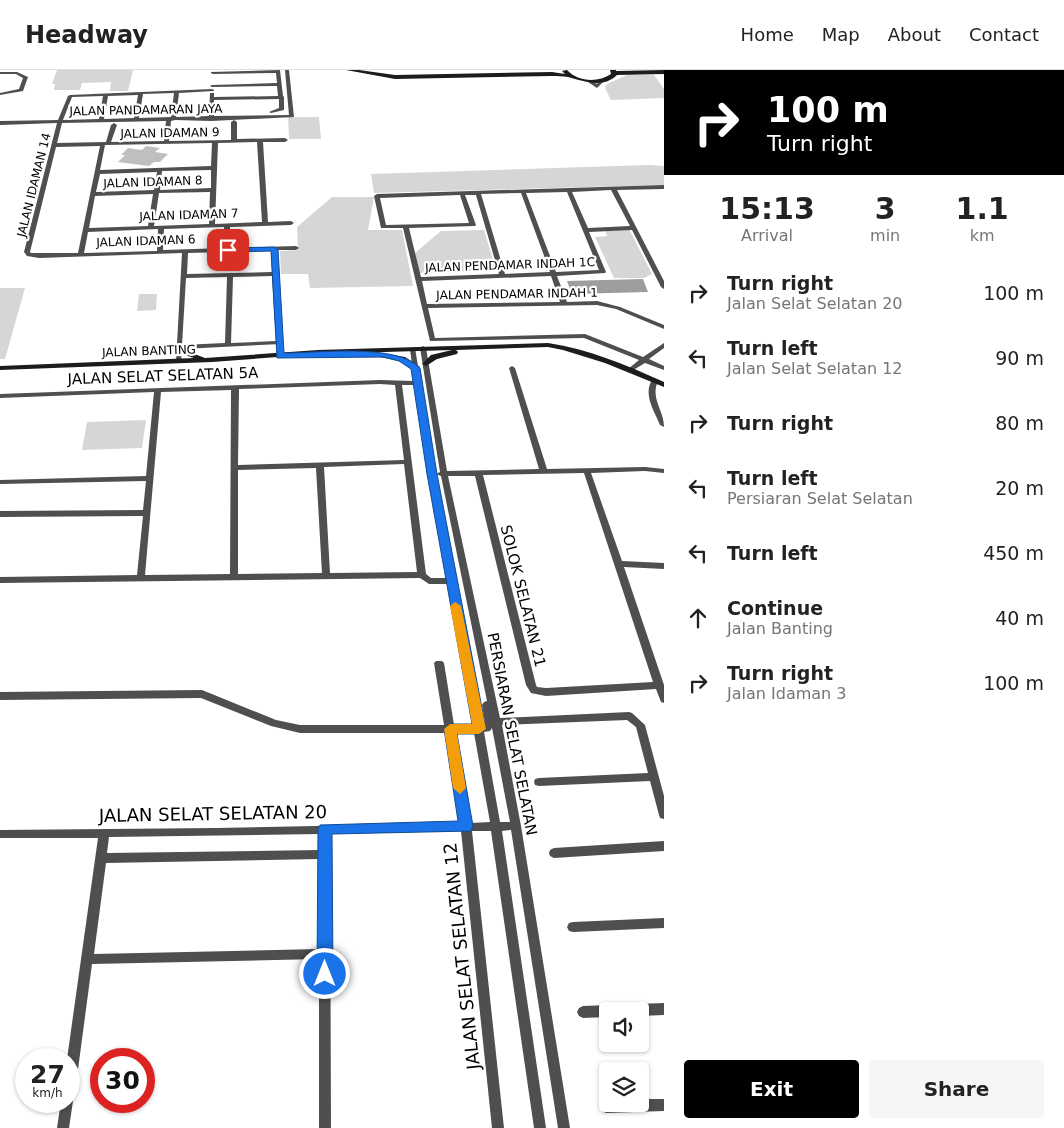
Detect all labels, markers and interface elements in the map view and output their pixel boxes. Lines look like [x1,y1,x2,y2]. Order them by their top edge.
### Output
text: Headway [25,21,148,49]
text: Home [741,24,794,45]
text: Map [822,24,860,45]
text: About [888,24,941,45]
text: Contact [969,24,1039,45]
icon: right [684,90,749,155]
text: 100 m [767,90,889,130]
street label: JALAN PANDAMARAN JAYA [68,102,223,118]
street label: JALAN IDAMAN 9 [119,125,220,141]
street label: JALAN IDAMAN 14 [14,131,54,240]
text: Turn right [767,131,872,156]
street label: JALAN IDAMAN 8 [102,173,203,191]
text: 15:13 [719,191,815,226]
text: 3 [875,191,896,226]
text: 1.1 [956,191,1009,226]
street label: JALAN IDAMAN 7 [138,206,239,224]
text: Arrival [741,226,793,245]
text: min [870,226,900,245]
text: km [970,226,995,245]
pin [207,229,249,271]
street label: JALAN IDAMAN 6 [95,232,196,250]
icon: arrive [214,236,242,264]
street label: JALAN PENDAMAR INDAH 1C [424,255,595,275]
text: Turn right [727,272,833,294]
icon: right [684,279,712,307]
text: 100 m [983,282,1044,304]
street label: JALAN PENDAMAR INDAH 1 [435,286,598,302]
text: Jalan Selat Selatan 20 [727,294,903,313]
text: Turn left [727,337,818,359]
street label: JALAN BANTING [101,342,196,360]
icon: left [684,344,712,372]
text: 90 m [995,347,1044,369]
text: Jalan Selat Selatan 12 [727,359,903,378]
street label: JALAN SELAT SELATAN 5A [66,364,259,388]
icon: right [684,409,712,437]
text: Turn right [727,412,833,434]
text: 80 m [995,412,1044,434]
text: Turn left [727,467,818,489]
icon: left [684,474,712,502]
text: 20 m [995,477,1044,499]
text: Persiaran Selat Selatan [727,489,913,508]
street label: SOLOK SELATAN 21 [497,523,549,669]
icon: left [684,539,712,567]
text: Turn left [727,542,818,564]
text: 450 m [983,542,1044,564]
text: Continue [727,597,823,619]
icon: ahead [684,604,712,632]
text: 40 m [995,607,1044,629]
text: Jalan Banting [727,619,833,638]
street label: PERSIARAN SELAT SELATAN [483,631,541,837]
text: Turn right [727,662,833,684]
icon: right [684,669,712,697]
text: 100 m [983,672,1044,694]
text: Jalan Idaman 3 [727,684,846,703]
street label: JALAN SELAT SELATAN 20 [98,801,327,826]
street label: JALAN SELAT SELATAN 12 [439,841,484,1072]
position arrow [298,947,350,999]
map controls [599,1002,649,1112]
button: sound [599,1002,649,1052]
speed limit sign: 30 [90,1048,155,1113]
text: 27 [30,1060,65,1089]
button: Exit [684,1060,859,1118]
button: Share [869,1060,1044,1118]
button: layers [599,1062,649,1112]
text: km/h [32,1086,63,1100]

